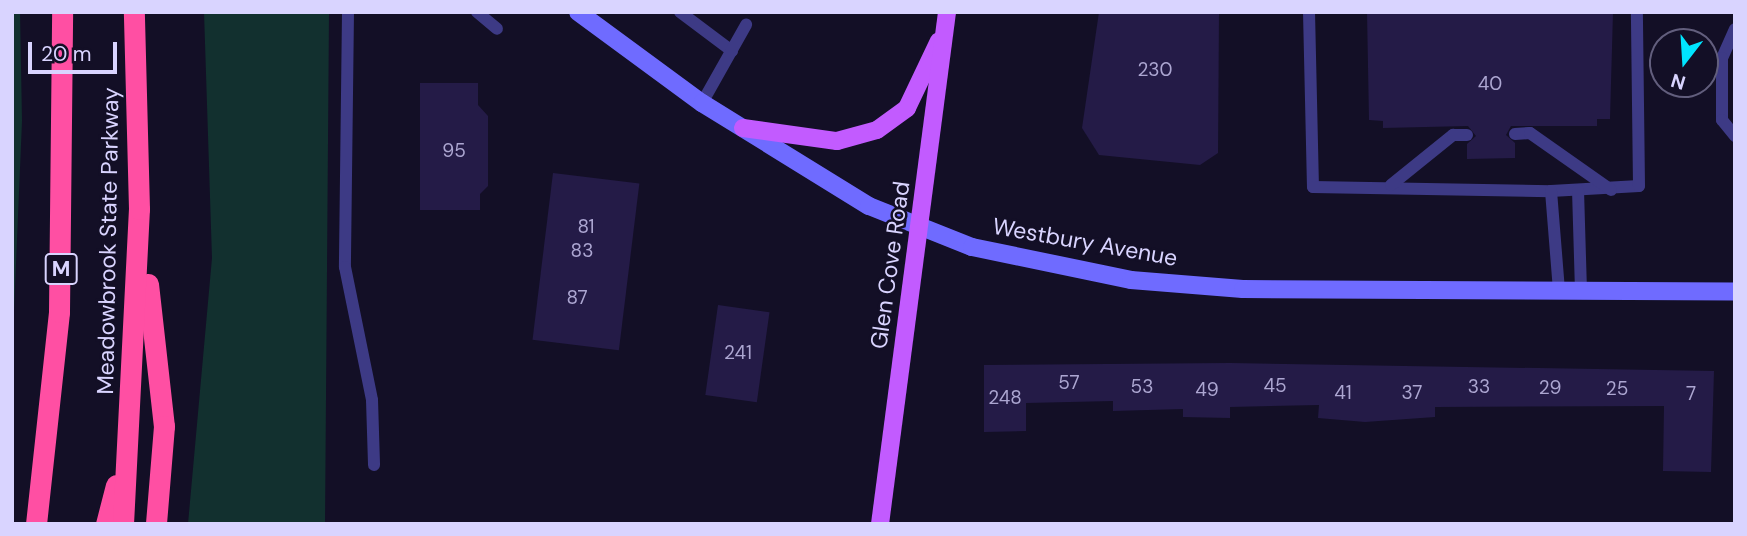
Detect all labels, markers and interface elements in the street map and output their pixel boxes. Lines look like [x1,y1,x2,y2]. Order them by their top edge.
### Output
scale bar [32,28,121,72]
north arrow [1649,28,1719,98]
text: 20 m [41,40,92,68]
house number: 230 [1137,59,1173,81]
text: N [1668,68,1689,96]
house number: 40 [1478,73,1502,95]
street label: Meadowbrook State Parkway [92,87,124,395]
house number: 95 [442,140,466,162]
street label: Glen Cove Road [865,180,915,350]
street label: Westbury Avenue [990,212,1180,272]
house number: 81 [577,216,595,238]
house number: 83 [571,240,593,262]
road number: M [43,252,78,286]
house number: 87 [566,287,588,309]
house number: 241 [724,342,752,364]
house number: 57 [1058,372,1080,394]
house number: 45 [1263,375,1287,397]
house number: 53 [1131,376,1153,398]
house number: 33 [1468,376,1490,398]
house number: 29 [1539,377,1561,399]
house number: 25 [1606,378,1628,400]
house number: 49 [1195,379,1219,401]
house number: 41 [1334,382,1352,404]
house number: 37 [1401,382,1423,404]
house number: 7 [1686,383,1696,405]
house number: 248 [988,387,1022,409]

